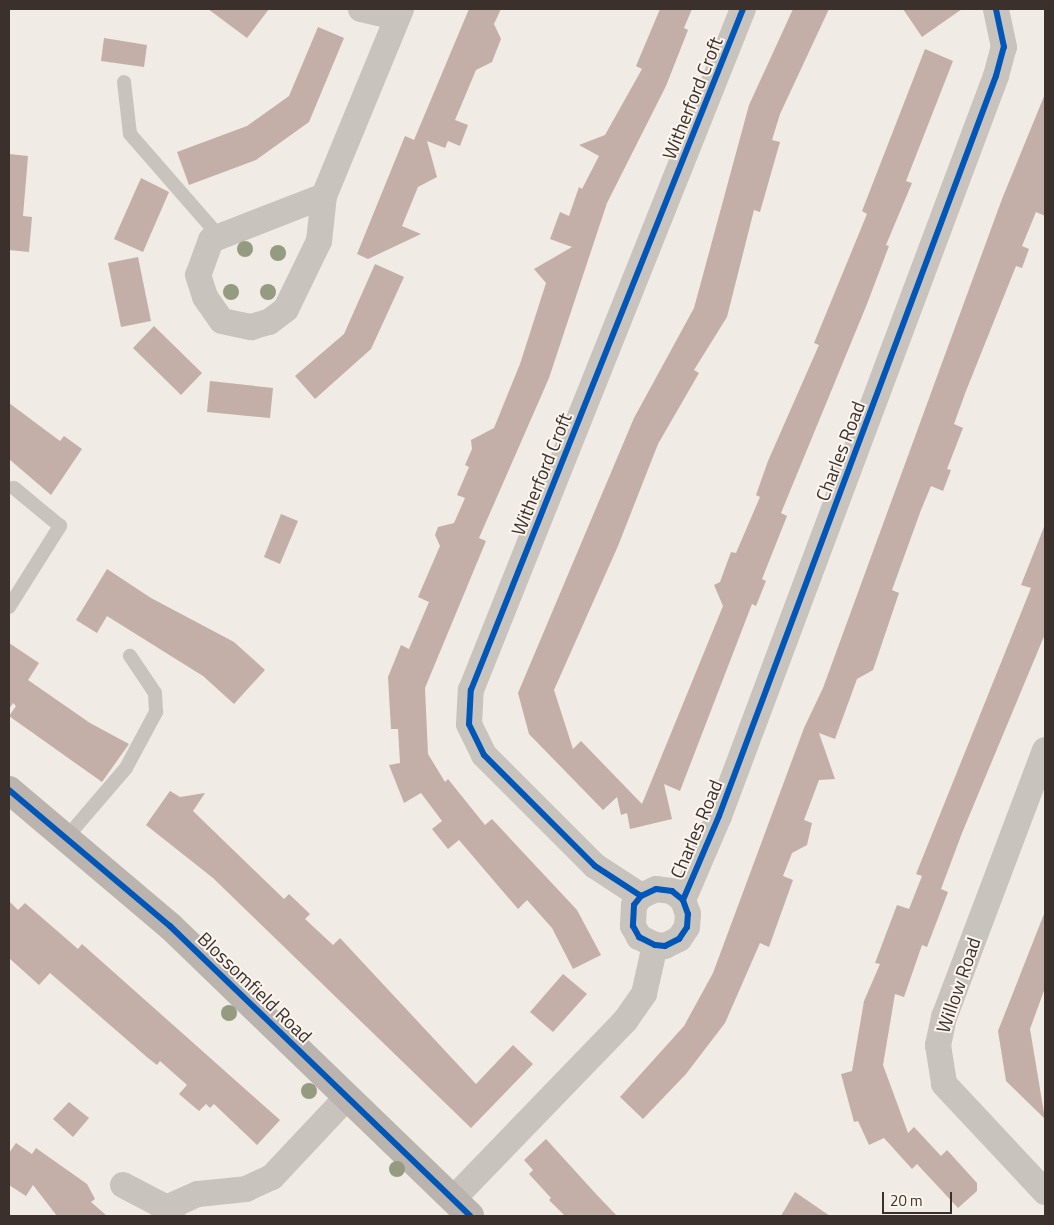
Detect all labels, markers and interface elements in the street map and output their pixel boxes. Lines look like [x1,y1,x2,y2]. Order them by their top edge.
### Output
street label: Witherford Croft [657,33,727,163]
street label: Charles Road [811,398,869,504]
street label: Witherford Croft [506,409,576,539]
street label: Charles Road [665,776,727,882]
street label: Blossomfield Road [193,927,317,1047]
street label: Willow Road [931,934,985,1036]
scale bar [884,1182,954,1214]
text: 20 m [890,1189,923,1212]

